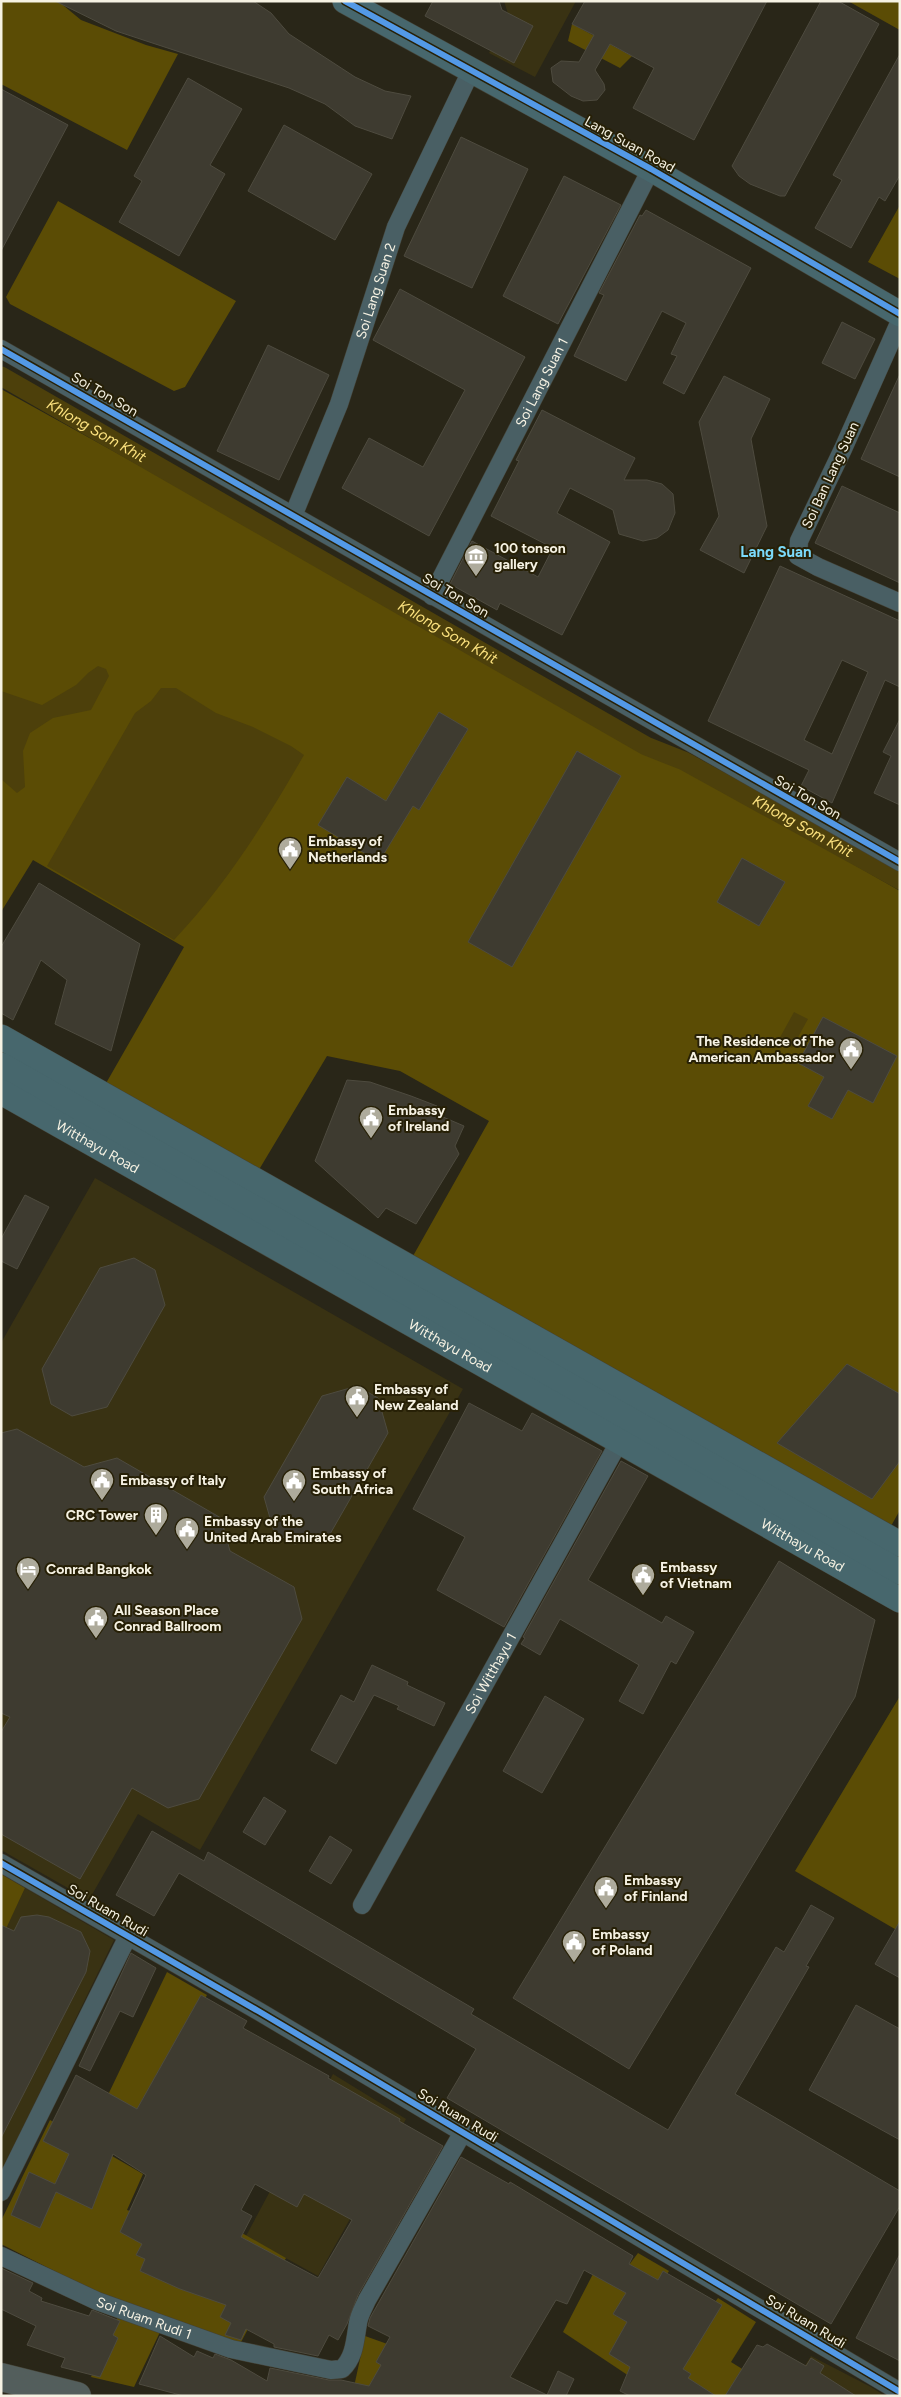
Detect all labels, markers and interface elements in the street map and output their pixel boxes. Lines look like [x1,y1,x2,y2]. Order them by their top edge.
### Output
street label: Lang Suan Road [581,113,678,176]
street label: Soi Lang Suan 2 [353,241,399,341]
street label: Soi Lang Suan 1 [512,335,572,430]
street label: Soi Ton Son [68,369,141,420]
water label: Khlong Som Khit [43,395,150,466]
street label: Soi Ban Lang Suan [798,419,863,531]
place label: 100 tonson gallery [494,540,566,573]
museum icon: 100 tonson gallery [463,543,489,577]
district label: Lang Suan [740,543,812,561]
street label: Soi Ton Son [419,570,492,621]
water label: Khlong Som Khit [395,597,501,668]
street label: Soi Ton Son [771,772,844,823]
water label: Khlong Som Khit [749,792,856,861]
place label: Embassy of Netherlands [308,833,387,866]
public building icon: Embassy of Netherlands [277,836,303,870]
place label: The Residence of The American Ambassador [688,1033,835,1066]
public building icon: The Residence of The American Ambassador [838,1036,864,1070]
place label: Embassy of Ireland [388,1102,449,1135]
public building icon: Embassy of Ireland [358,1105,384,1139]
street label: Witthayu Road [53,1117,142,1177]
street label: Witthayu Road [405,1316,495,1377]
place label: Embassy of New Zealand [374,1381,459,1414]
public building icon: Embassy of New Zealand [344,1384,370,1418]
place label: Embassy of South Africa [312,1465,393,1498]
public building icon: Embassy of Italy [89,1467,115,1501]
public building icon: Embassy of South Africa [281,1468,307,1502]
place label: Embassy of Italy [120,1472,227,1489]
building icon: CRC Tower [143,1502,169,1536]
place label: CRC Tower [66,1507,139,1524]
place label: Embassy of the United Arab Emirates [204,1513,342,1546]
street label: Witthayu Road [758,1515,847,1576]
public building icon: Embassy of the United Arab Emirates [174,1516,200,1550]
hotel icon: Conrad Bangkok [15,1556,41,1590]
place label: Embassy of Vietnam [660,1559,732,1592]
place label: Conrad Bangkok [46,1561,152,1578]
public building icon: Embassy of Vietnam [630,1562,656,1596]
place label: All Season Place Conrad Ballroom [114,1602,221,1635]
public building icon: All Season Place Conrad Ballroom [83,1605,109,1639]
street label: Soi Witthayu 1 [462,1630,520,1717]
place label: Embassy of Finland [624,1872,688,1905]
public building icon: Embassy of Finland [593,1875,619,1909]
street label: Soi Ruam Rudi [64,1880,151,1940]
place label: Embassy of Poland [592,1926,653,1959]
public building icon: Embassy of Poland [561,1929,587,1963]
street label: Soi Ruam Rudi [415,2085,501,2146]
street label: Soi Ruam Rudi [763,2291,849,2352]
street label: Soi Ruam Rudi 1 [94,2293,194,2343]

